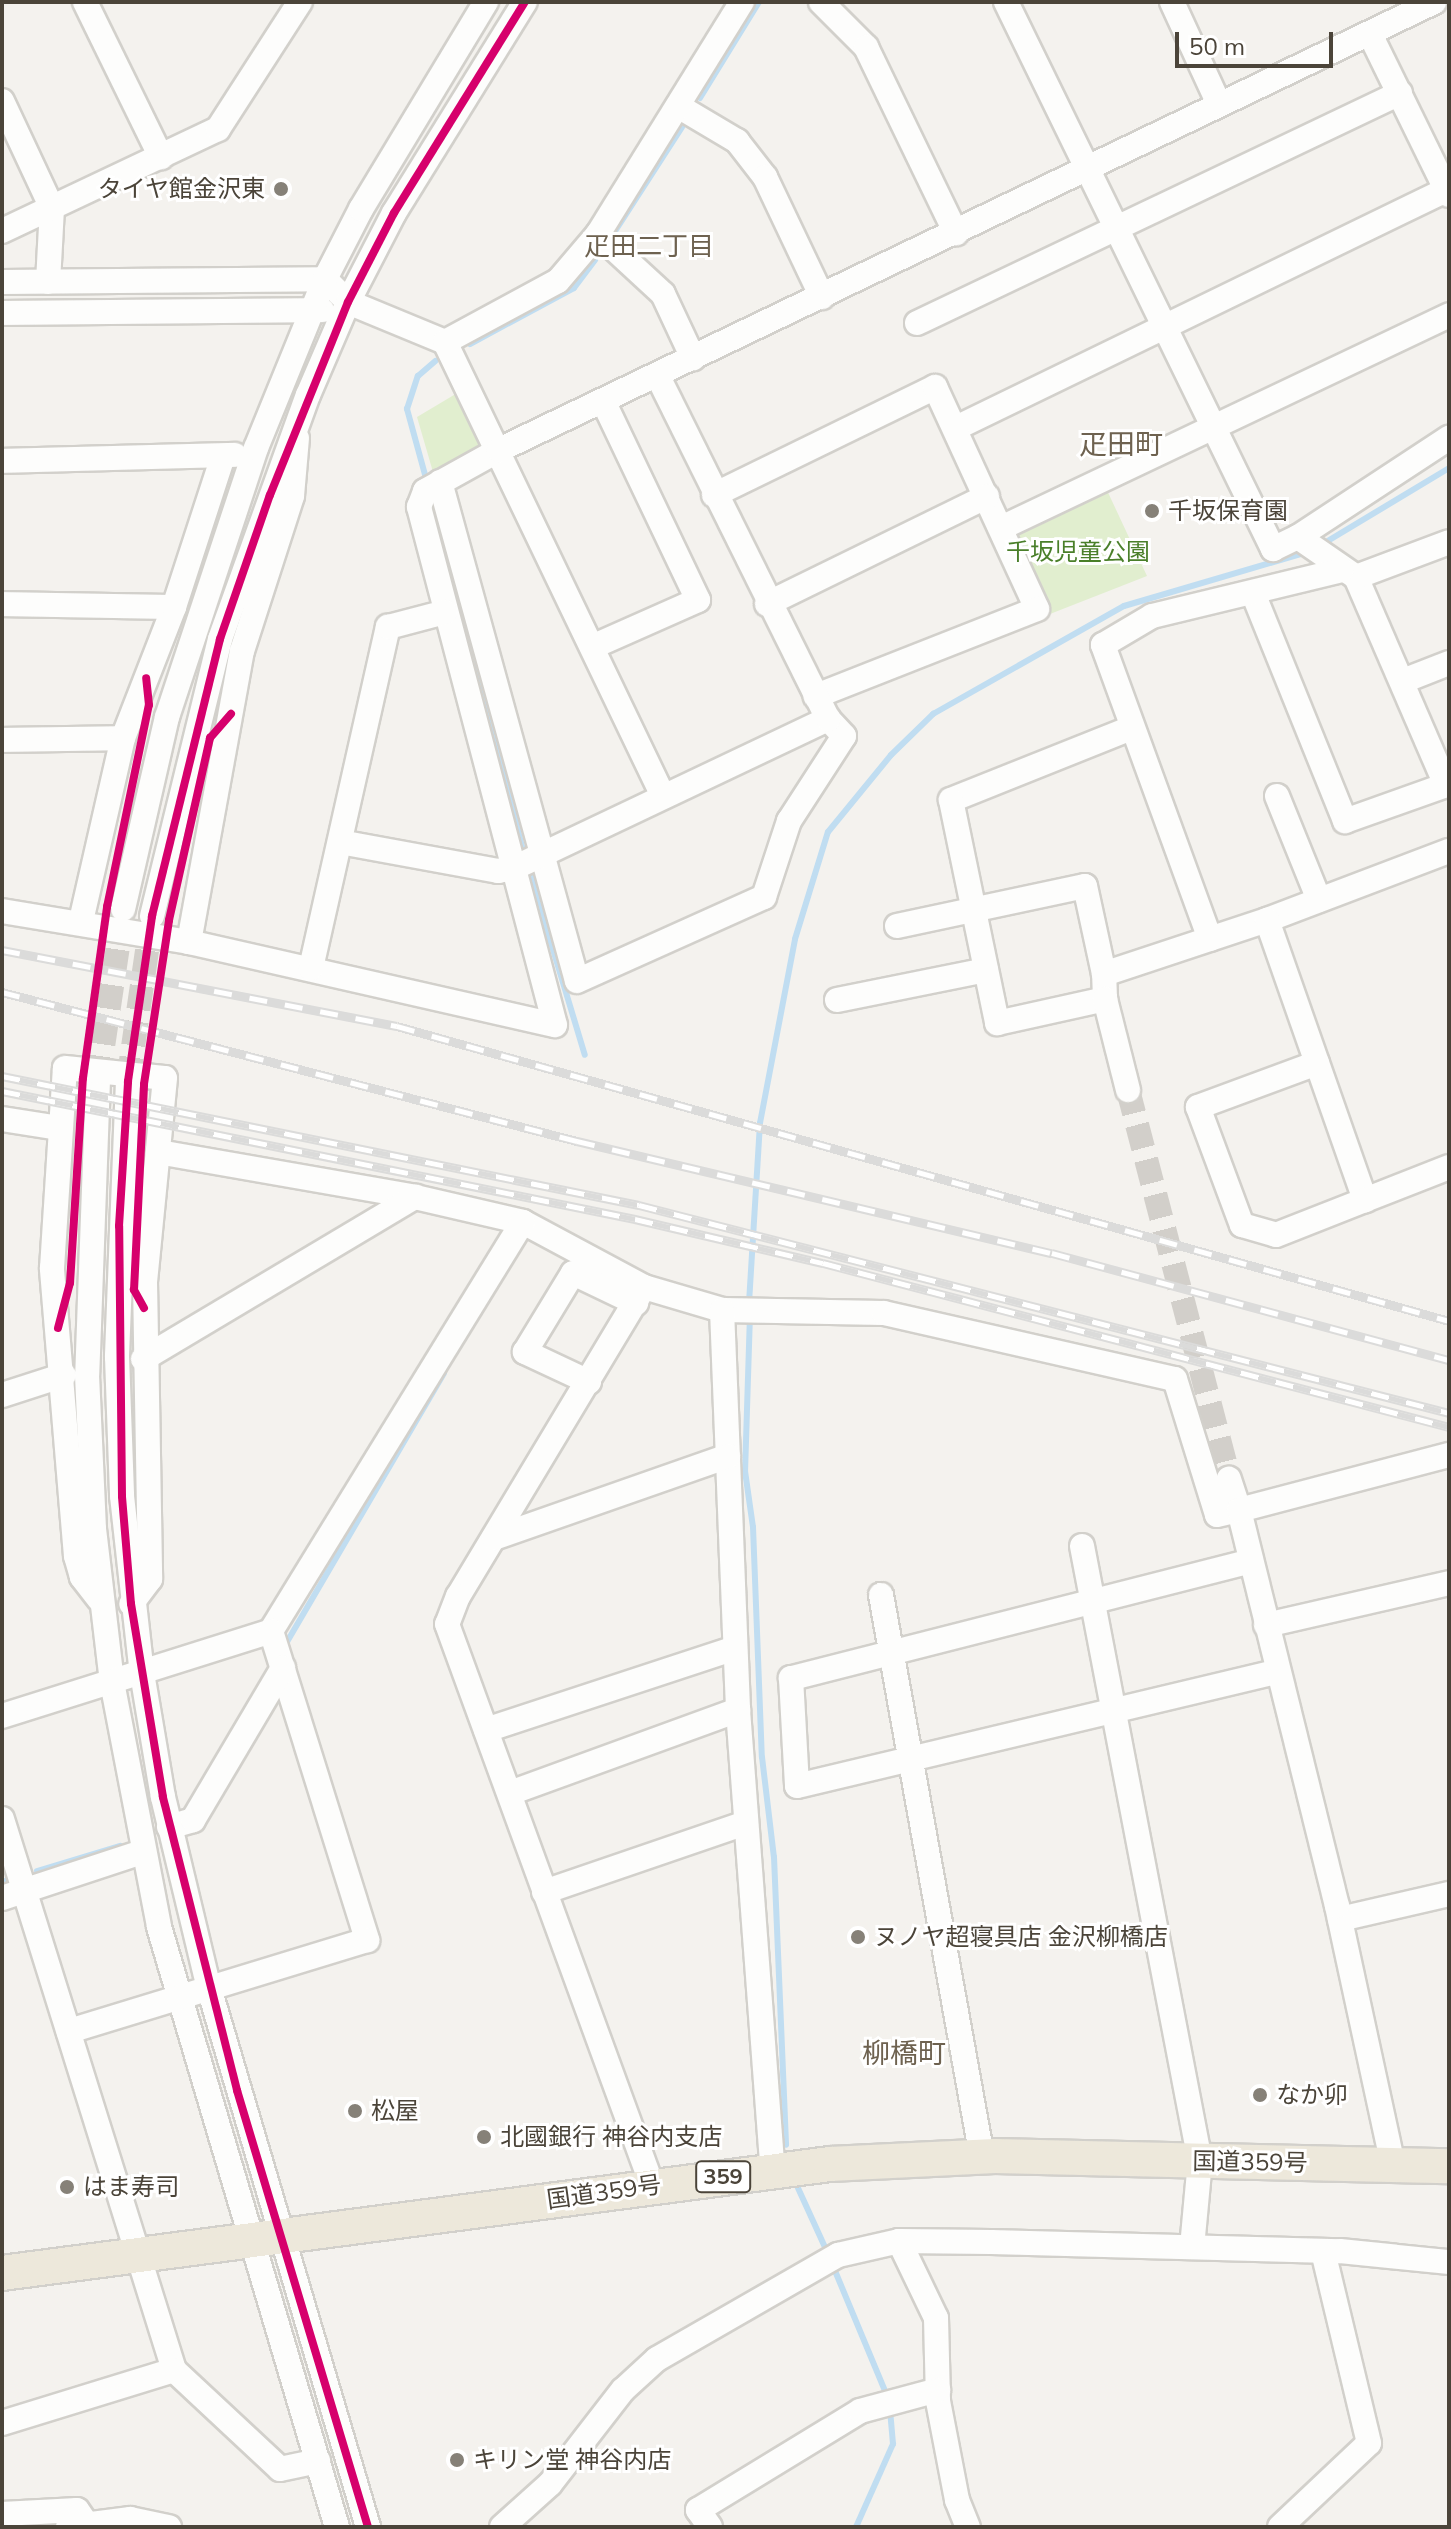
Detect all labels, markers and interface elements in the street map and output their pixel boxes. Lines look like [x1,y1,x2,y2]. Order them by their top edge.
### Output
scale bar [1179,16,1337,66]
text: 50 m [1189,31,1245,61]
place label: タイヤ館金沢東 [97,175,265,203]
marker: タイヤ館金沢東 [272,180,290,198]
district label: 疋田二丁目 [584,230,714,262]
district label: 疋田町 [1079,427,1163,461]
place label: 千坂保育園 [1168,497,1288,525]
marker: 千坂保育園 [1143,502,1161,520]
park label: 千坂児童公園 [1006,538,1150,566]
place label: ヌノヤ超寝具店 金沢柳橋店 [874,1923,1168,1951]
marker: ヌノヤ超寝具店 金沢柳橋店 [849,1928,867,1946]
district label: 柳橋町 [862,2036,946,2070]
place label: なか卯 [1276,2081,1348,2109]
marker: なか卯 [1251,2086,1269,2104]
place label: 松屋 [371,2097,419,2125]
marker: 松屋 [346,2102,364,2120]
place label: 北國銀行 神谷内支店 [500,2123,722,2151]
marker: 北國銀行 神谷内支店 [475,2128,493,2146]
street label: 国道359号 [1192,2147,1308,2177]
road number: 359 [695,2159,751,2195]
street label: 国道359号 [545,2170,663,2214]
place label: はま寿司 [83,2173,179,2201]
marker: はま寿司 [58,2178,76,2196]
place label: キリン堂 神谷内店 [473,2446,671,2474]
marker: キリン堂 神谷内店 [448,2451,466,2469]

